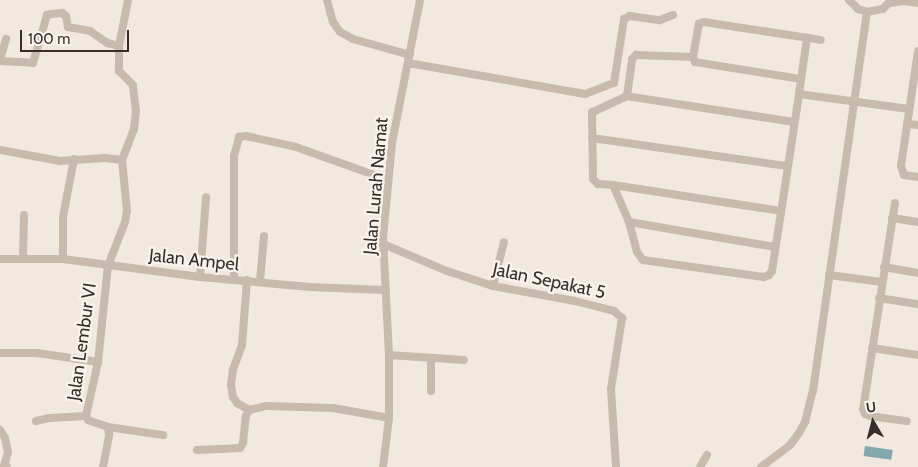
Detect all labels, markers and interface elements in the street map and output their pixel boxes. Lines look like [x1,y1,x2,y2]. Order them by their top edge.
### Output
scale bar [22,20,131,52]
text: 100 m [28,30,70,48]
street label: Jalan Lurah Namat [359,116,393,256]
street label: Jalan Ampel [148,245,240,275]
street label: Jalan Sepakat 5 [491,259,607,303]
street label: Jalan Lembur VI [63,282,101,402]
north arrow [848,397,898,447]
text: U [865,398,877,417]

